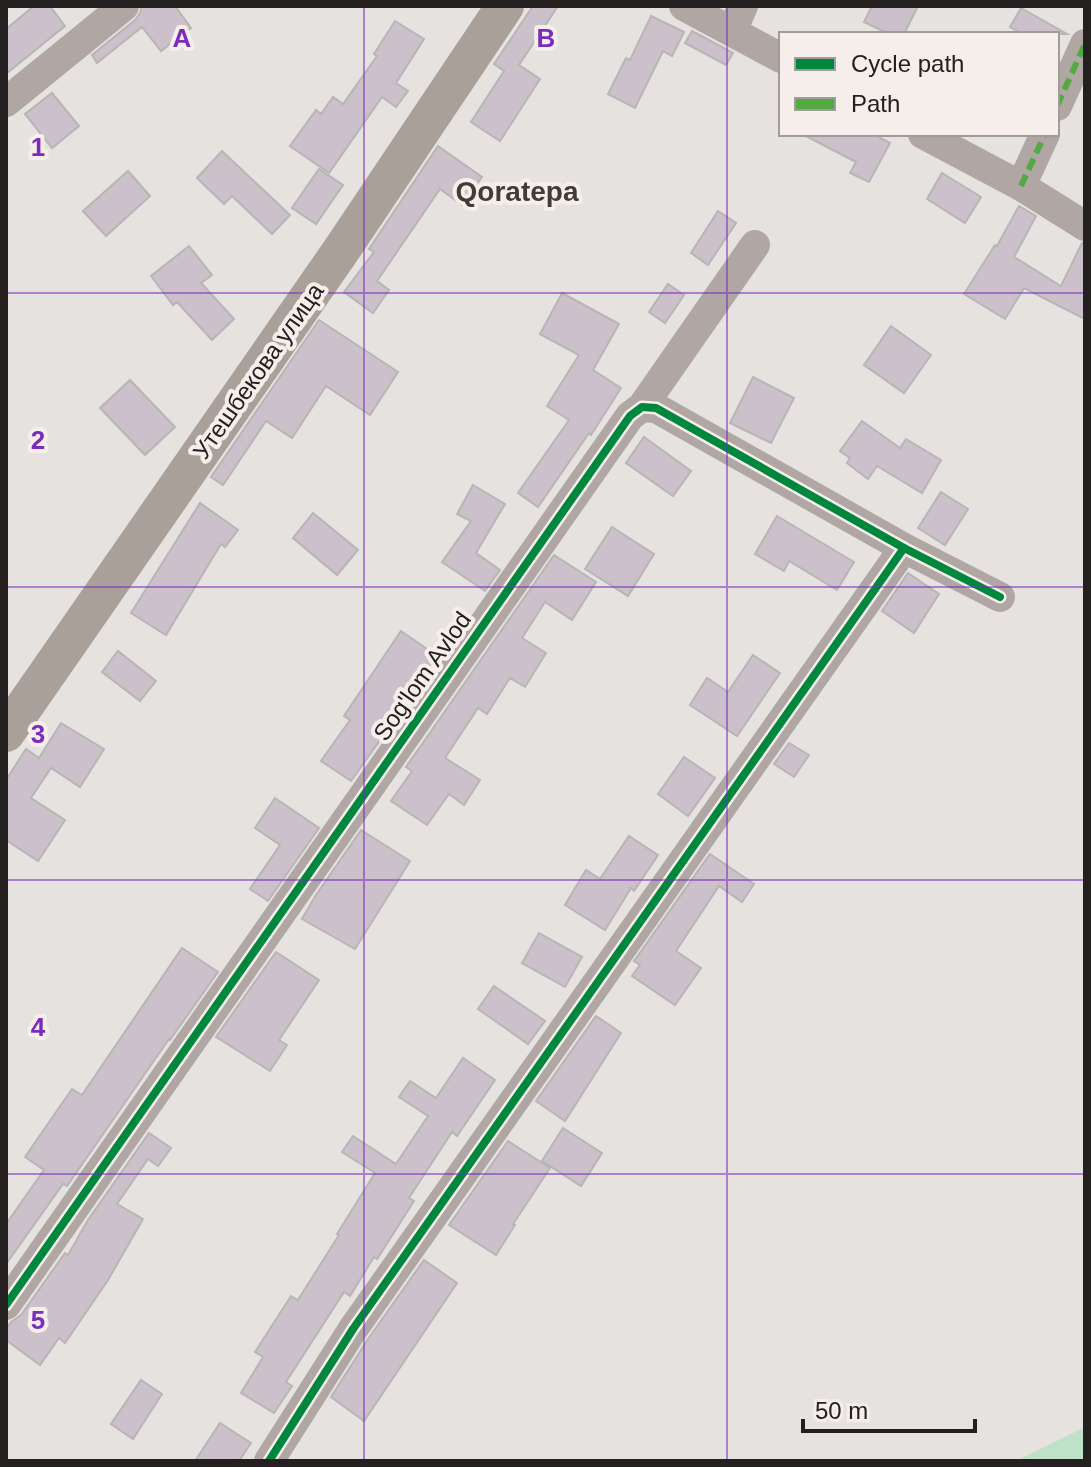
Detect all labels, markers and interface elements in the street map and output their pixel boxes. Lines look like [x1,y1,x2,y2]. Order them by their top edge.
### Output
text: A [173,23,192,53]
text: B [537,23,555,53]
legend [779,32,1059,136]
text: Cycle path [851,50,964,77]
text: Path [851,90,900,117]
text: 1 [31,132,45,162]
district label: Qoratepa [456,176,579,207]
street label: Утешбекова улица [187,278,329,464]
text: 2 [31,425,45,455]
street label: Sog'lom Avlod [368,606,476,746]
text: 3 [31,719,45,749]
text: 4 [31,1012,46,1042]
text: 5 [31,1305,45,1335]
scale bar [803,1383,975,1433]
text: 50 m [815,1397,868,1424]

